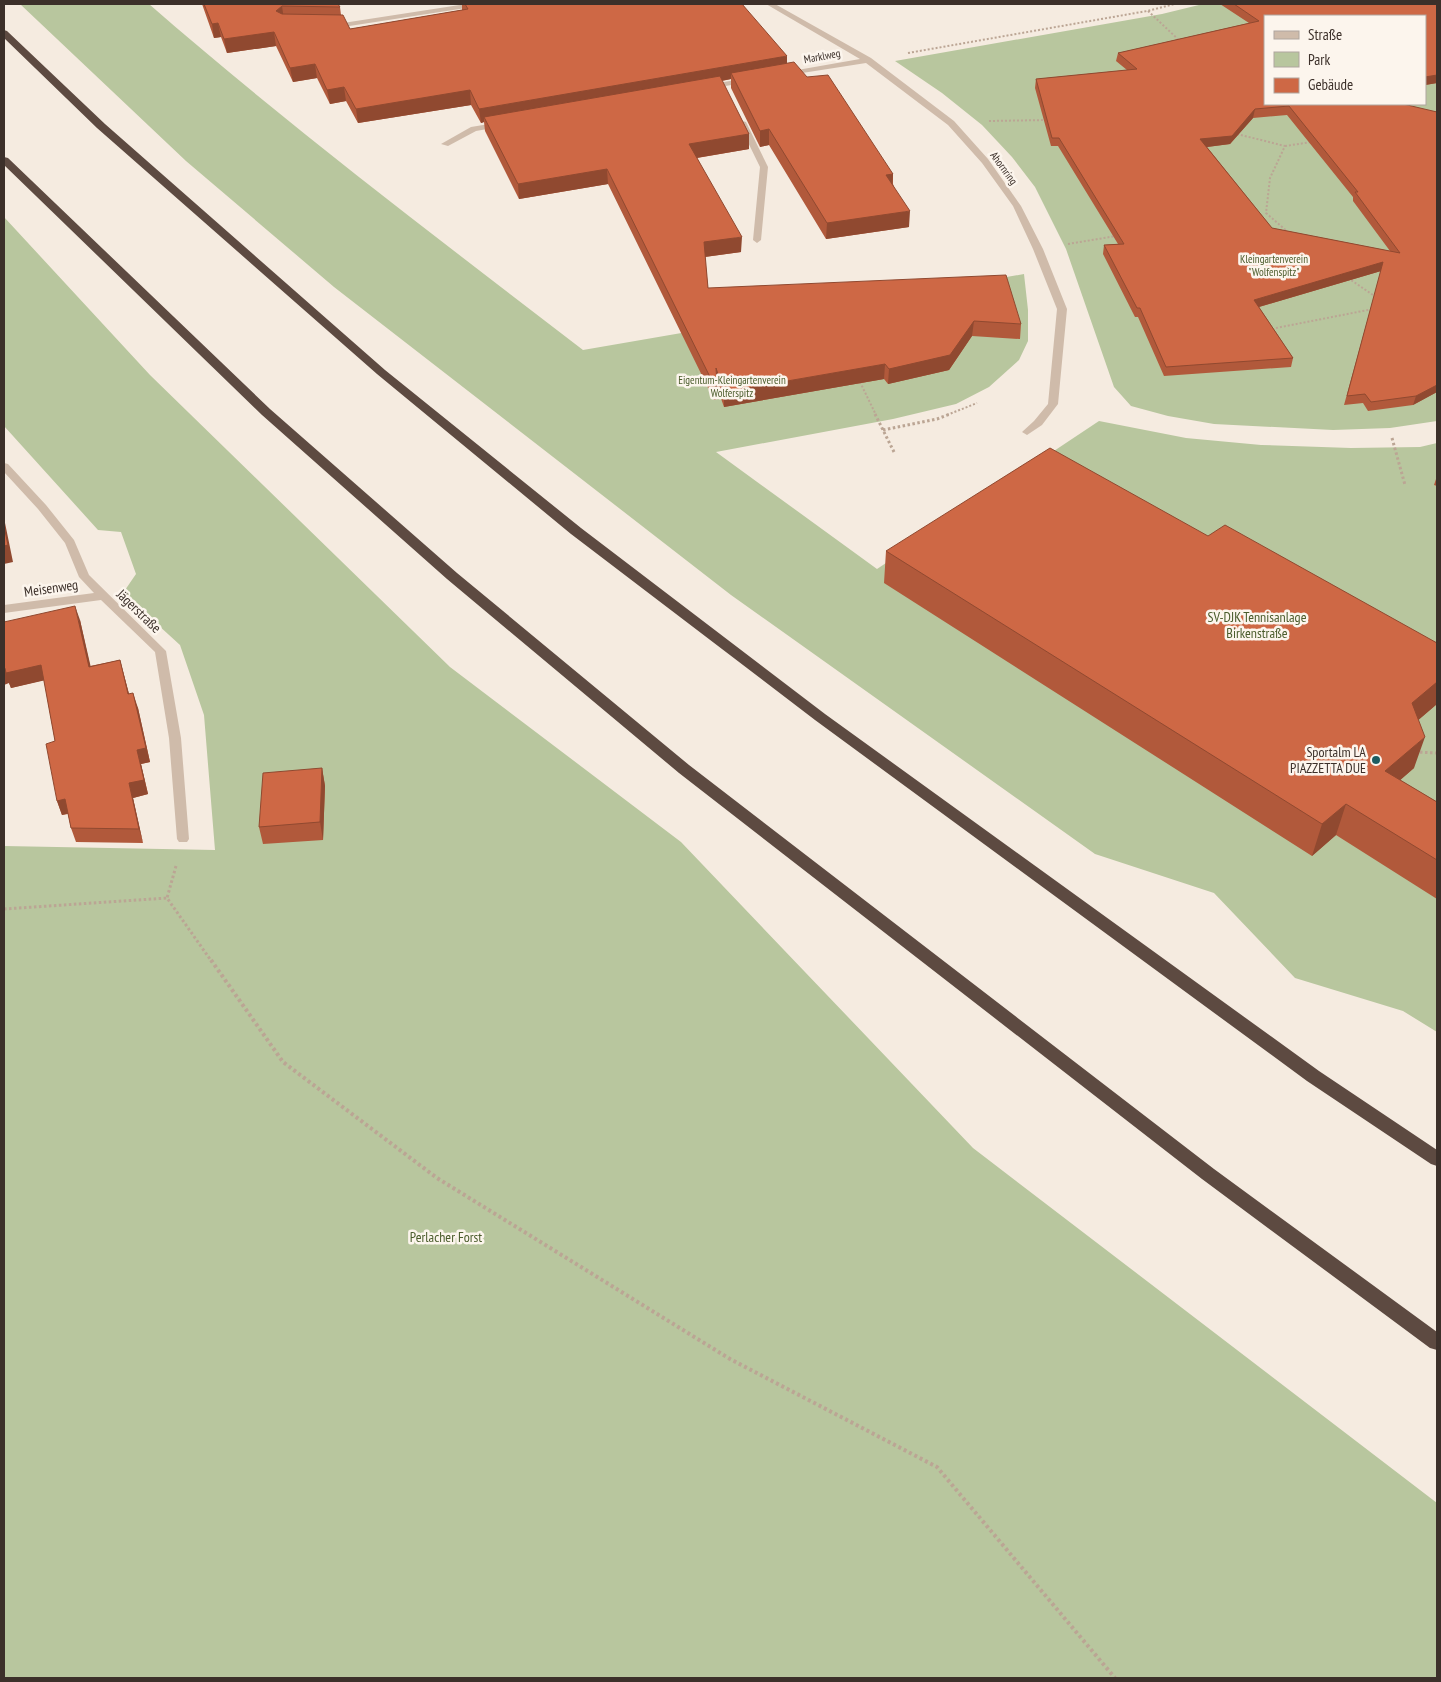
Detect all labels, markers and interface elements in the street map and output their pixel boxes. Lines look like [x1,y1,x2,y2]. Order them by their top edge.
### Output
legend [1264,15,1426,105]
text: Straße [1308,25,1342,44]
street label: Marklweg [803,46,842,66]
text: Park [1308,50,1330,69]
text: Gebäude [1308,75,1353,94]
street label: Ahornring [987,149,1021,188]
park label: Kleingartenverein "Wolfenspitz" [1240,252,1308,279]
park label: Eigentum-Kleingartenverein Wolferspitz [678,373,786,400]
street label: Meisenweg [23,575,79,601]
street label: Jägerstraße [112,585,165,637]
park label: SV-DJK Tennisanlage Birkenstraße [1208,608,1307,642]
place label: Sportalm LA PIAZZETTA DUE [1290,743,1366,777]
marker: Sportalm LA PIAZZETTA DUE [1370,754,1382,766]
park label: Perlacher Forst [410,1228,482,1246]

